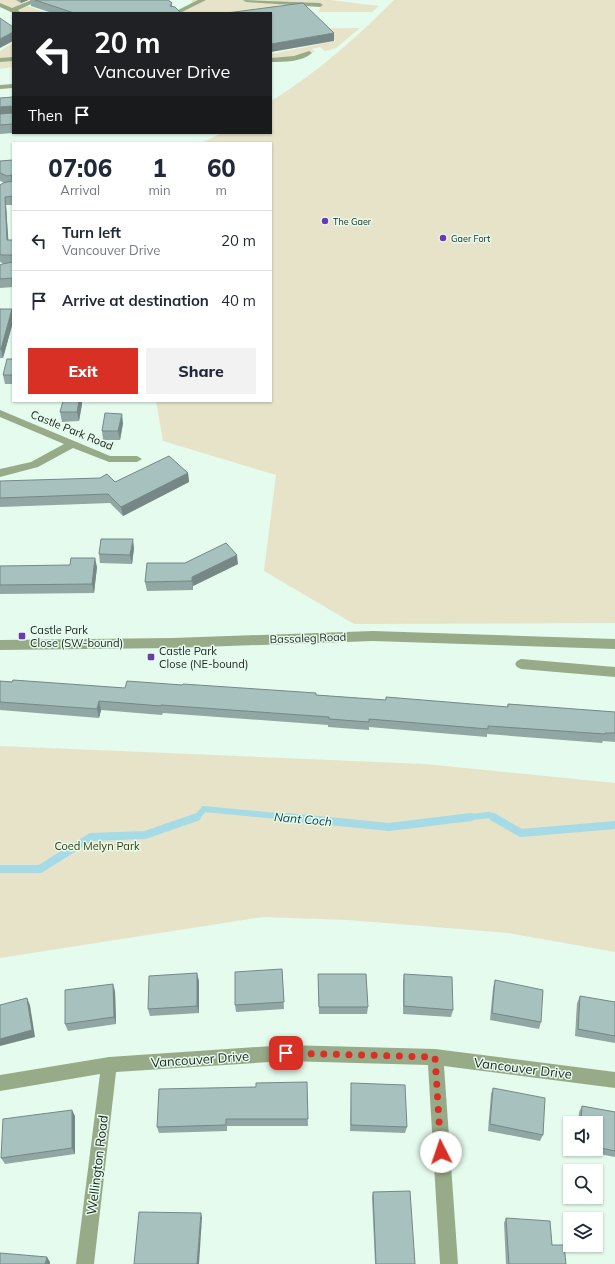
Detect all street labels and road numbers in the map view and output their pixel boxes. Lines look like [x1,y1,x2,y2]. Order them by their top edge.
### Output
street label: Castle Park Road [29,407,115,453]
street label: Bassaleg Road [269,630,347,646]
street label: Vancouver Drive [150,1048,250,1070]
street label: Vancouver Drive [473,1054,573,1082]
street label: Wellington Road [83,1114,111,1216]

